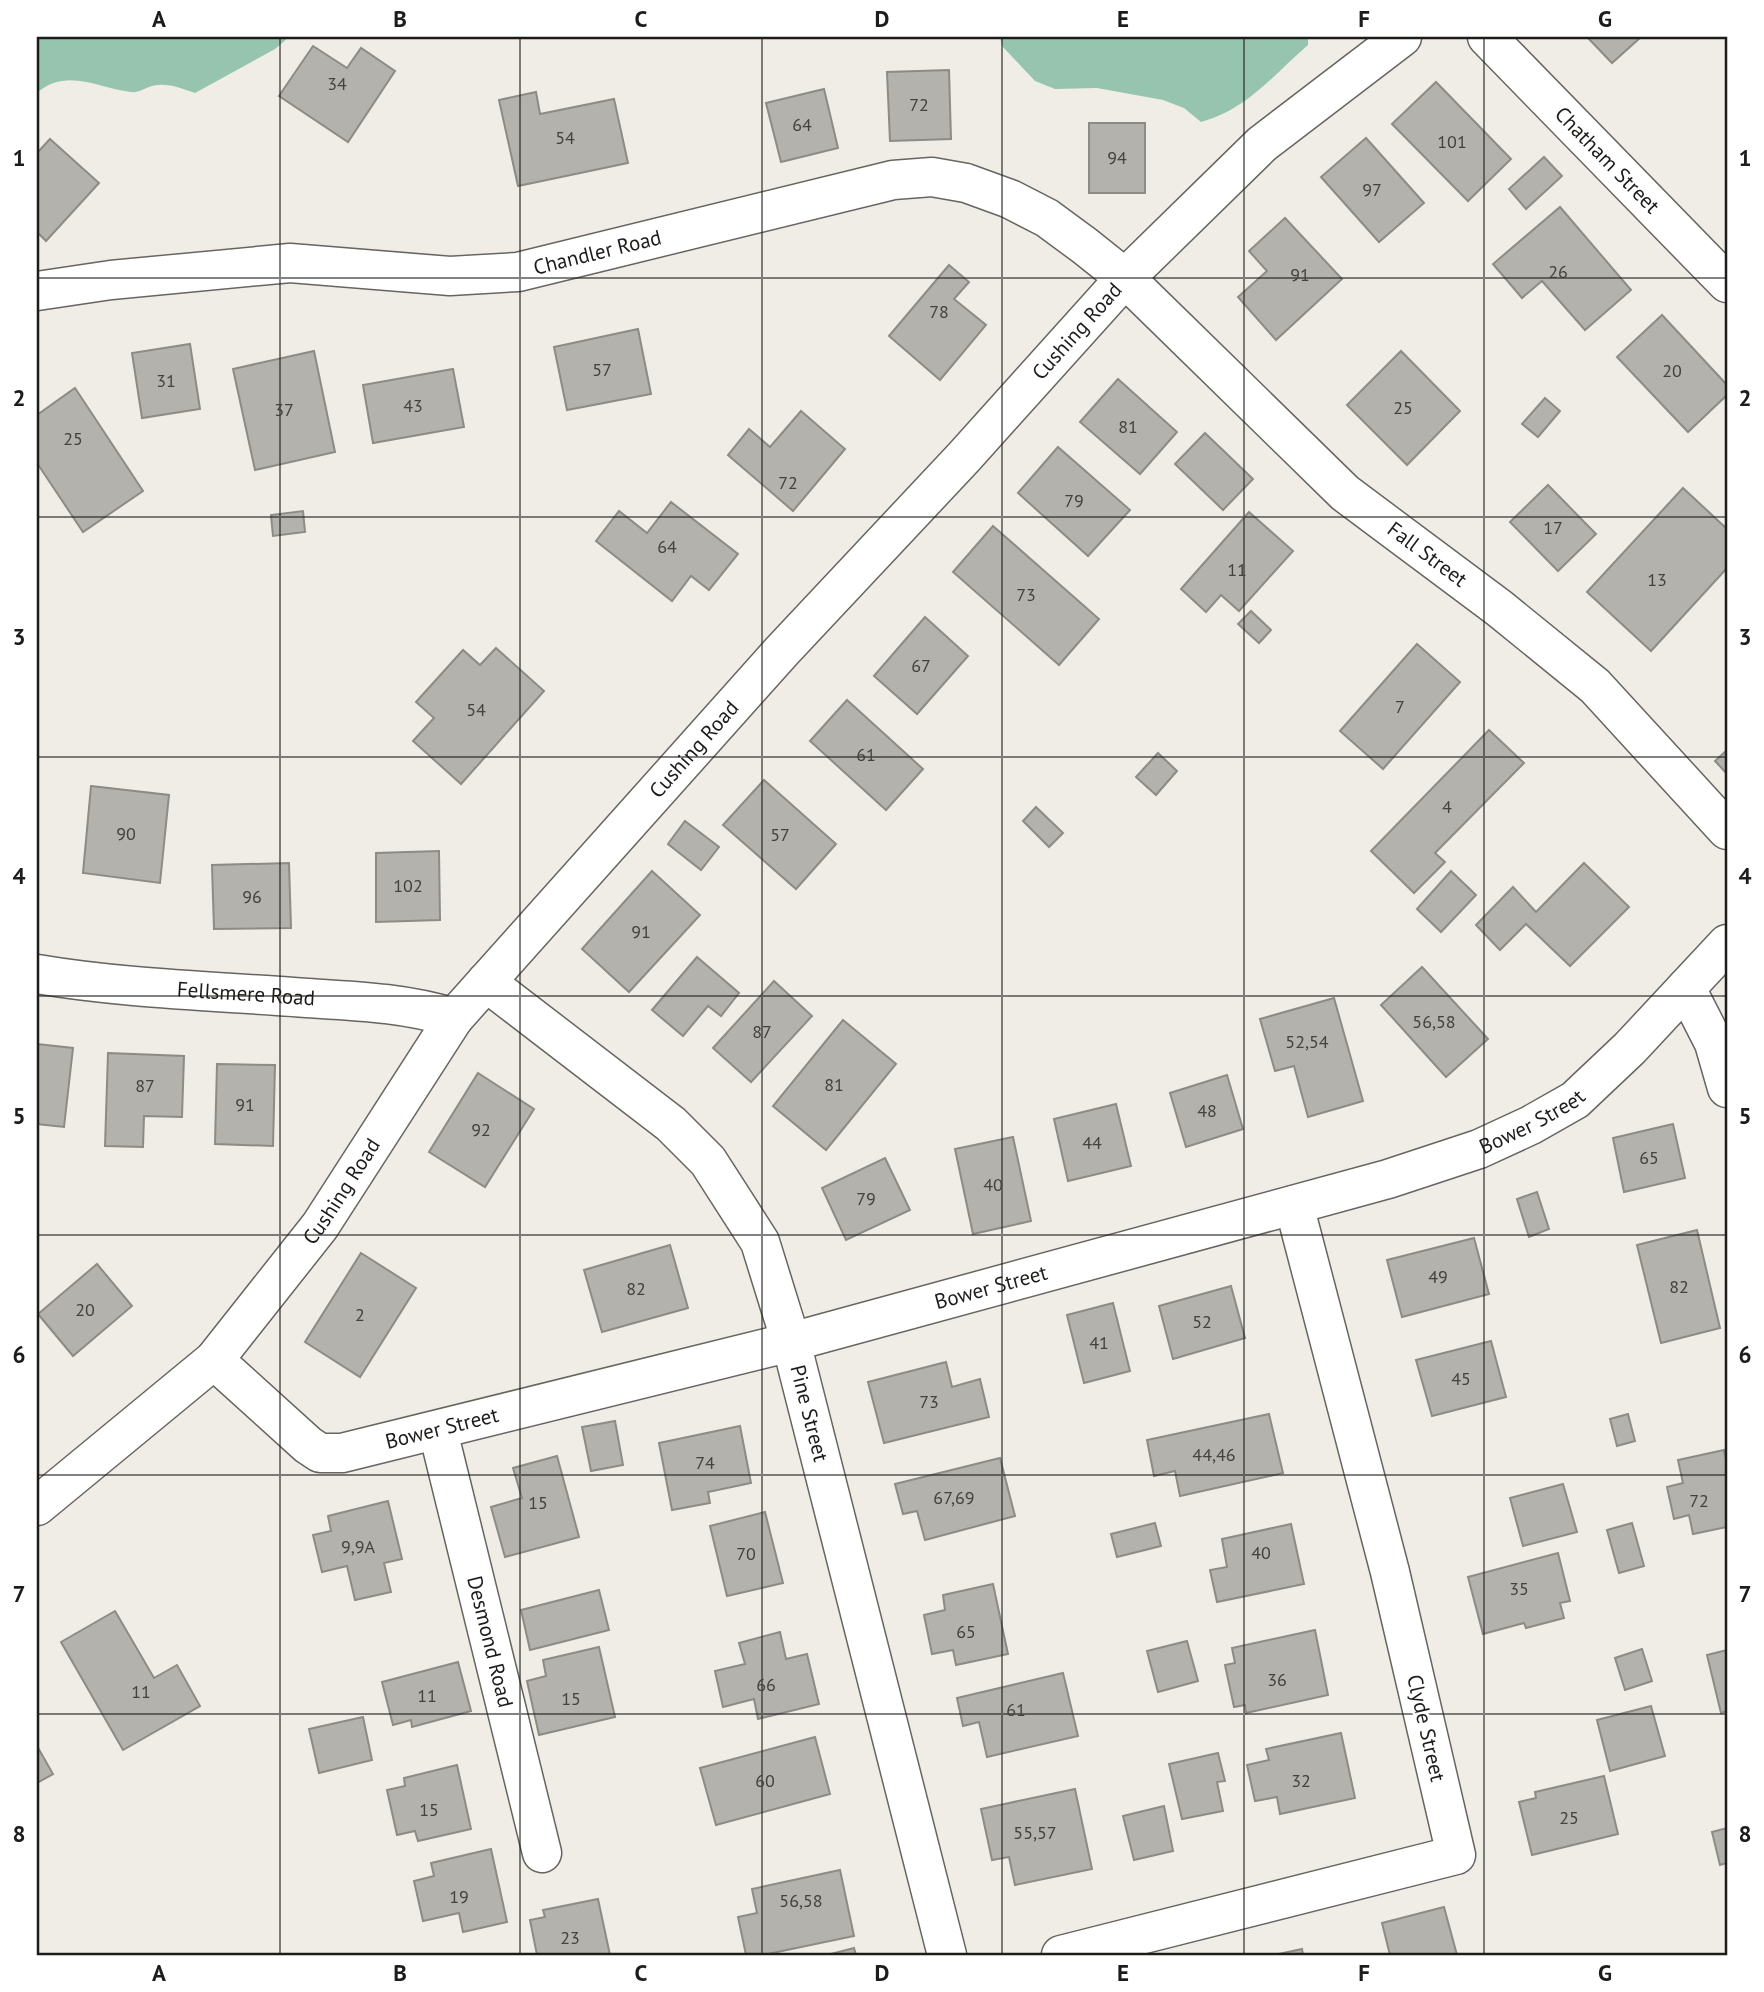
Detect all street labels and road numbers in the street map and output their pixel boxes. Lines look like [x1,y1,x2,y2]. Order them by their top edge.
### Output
street label: Chatham Street [1549,100,1666,219]
street label: Chandler Road [531,223,664,281]
street label: Cushing Road [1026,277,1127,385]
street label: Fall Street [1382,515,1473,593]
street label: Cushing Road [643,695,744,803]
street label: Fellsmere Road [176,975,316,1011]
street label: Bower Street [1475,1083,1591,1160]
street label: Cushing Road [296,1133,386,1250]
street label: Bower Street [932,1259,1050,1315]
street label: Pine Street [784,1362,835,1464]
street label: Bower Street [382,1401,501,1455]
street label: Desmond Road [461,1573,520,1710]
street label: Clyde Street [1401,1672,1452,1784]

